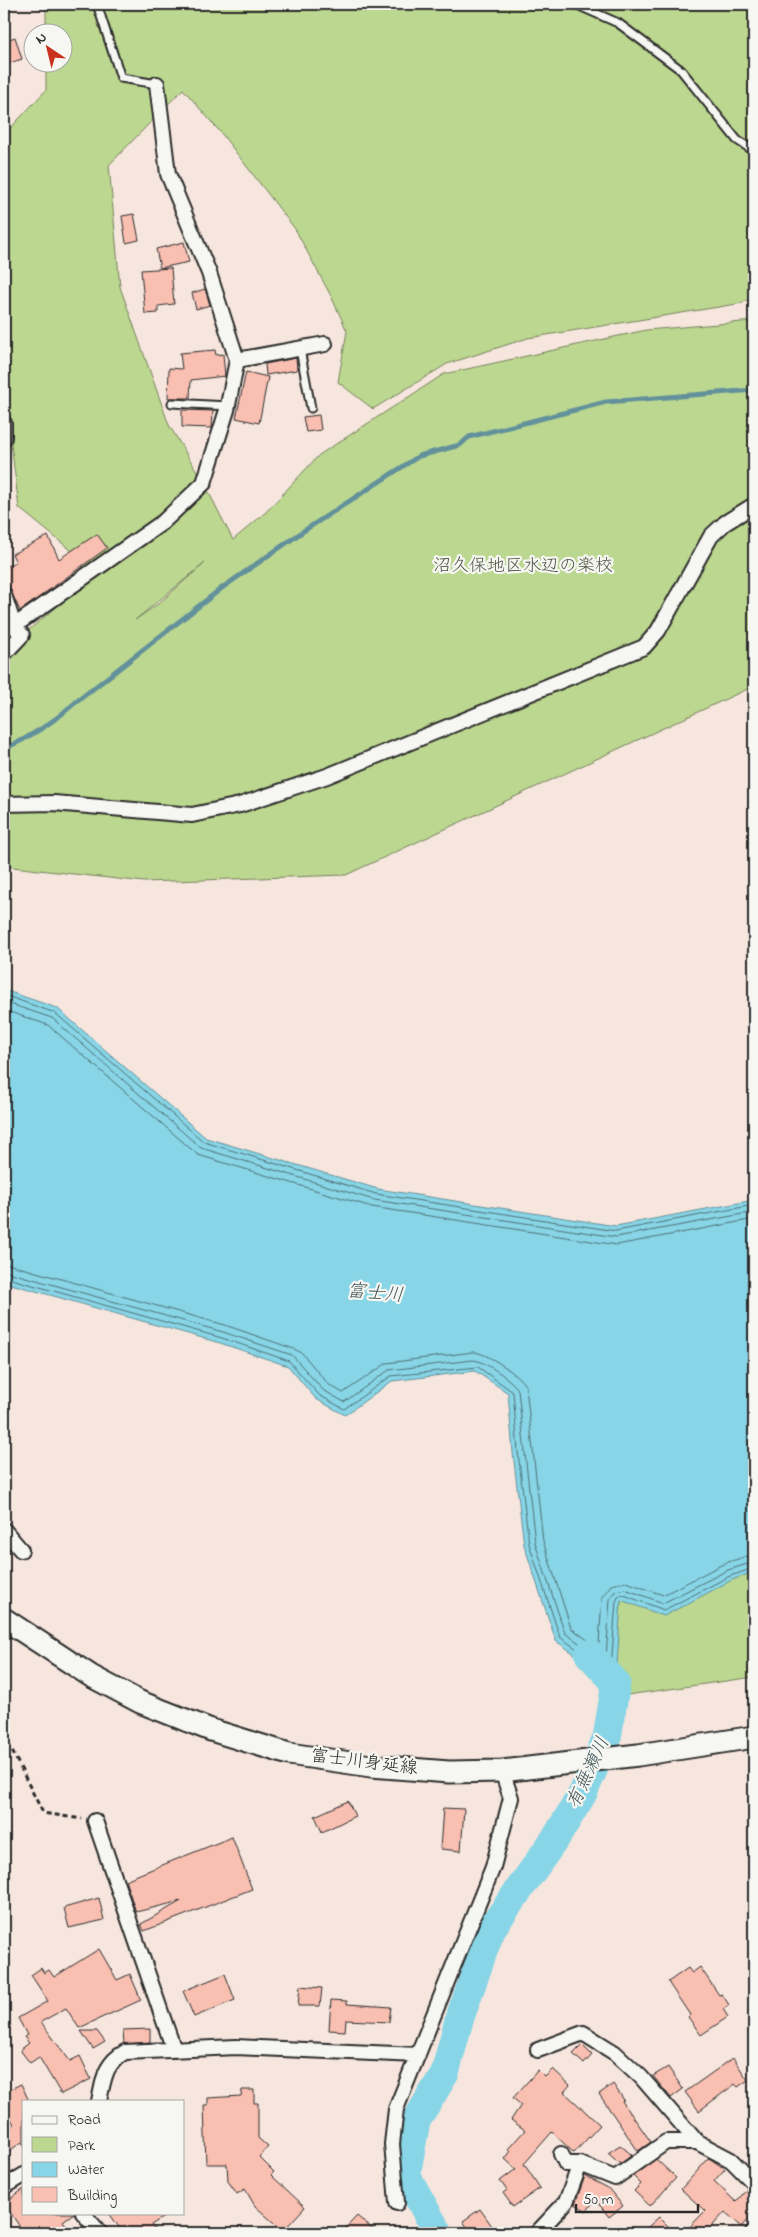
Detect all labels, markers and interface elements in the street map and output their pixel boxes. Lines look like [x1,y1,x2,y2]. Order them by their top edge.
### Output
north arrow [22,22,72,72]
text: N [32,27,51,50]
park label: 沼久保地区水辺の楽校 [433,554,613,580]
water label: 富士川 [345,1278,405,1310]
water label: 有無瀬川 [561,1733,617,1813]
street label: 富士川身延線 [309,1744,419,1782]
legend [22,2100,185,2214]
text: Road [68,2109,101,2131]
text: Park [68,2135,96,2157]
text: Water [68,2159,104,2181]
scale bar [576,2182,698,2214]
text: Building [67,2185,117,2208]
text: 50 m [583,2189,614,2211]

